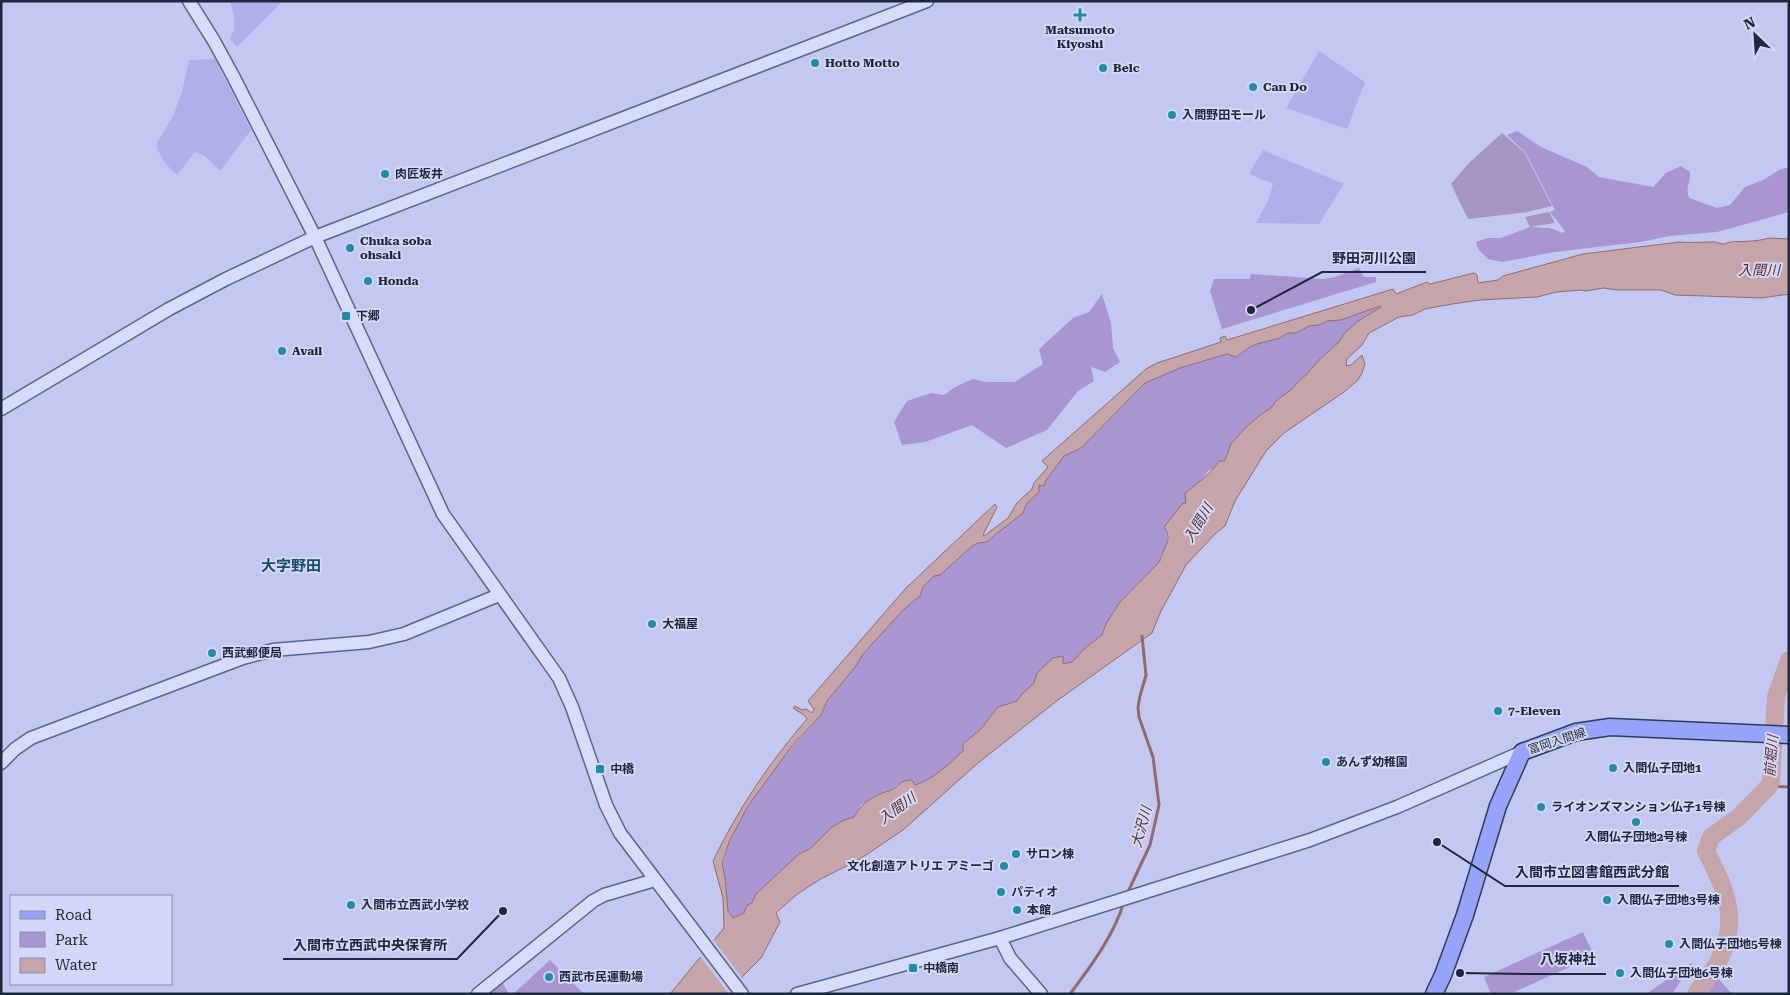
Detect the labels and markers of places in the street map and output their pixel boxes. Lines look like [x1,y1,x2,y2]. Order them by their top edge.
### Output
marker: Matsumoto Kiyoshi [1074,9,1086,21]
place label: Matsumoto Kiyoshi [1045,23,1115,51]
place label: Hotto Motto [825,56,900,70]
marker: Hotto Motto [809,57,821,69]
place label: Belc [1113,61,1140,75]
marker: Belc [1097,62,1109,74]
place label: Can Do [1263,80,1307,94]
marker: Can Do [1247,81,1259,93]
place label: 入間野田モール [1182,108,1266,122]
marker: 入間野田モール [1166,109,1178,121]
place label: 肉匠坂井 [395,167,443,181]
marker: 肉匠坂井 [379,168,391,180]
place label: Chuka soba ohsaki [360,234,432,262]
marker: Chuka soba ohsaki [344,242,356,254]
callout: 野田河川公園 [1322,243,1426,272]
place label: Honda [378,274,419,288]
marker: Honda [362,275,374,287]
place label: 下郷 [356,309,380,323]
marker: 下郷 [340,310,352,322]
place label: Avail [292,344,322,358]
marker: Avail [276,345,288,357]
place label: 大福屋 [662,617,698,631]
marker: 大福屋 [646,618,658,630]
place label: 西武郵便局 [222,646,282,660]
marker: 西武郵便局 [206,647,218,659]
place label: 7-Eleven [1508,704,1561,718]
marker: 7-Eleven [1492,705,1504,717]
place label: あんず幼稚園 [1336,755,1408,769]
marker: あんず幼稚園 [1320,756,1332,768]
place label: 入間仏子団地1 [1623,761,1702,775]
place label: 中橋 [610,762,635,776]
marker: 入間仏子団地1 [1607,762,1619,774]
marker: 中橋 [594,763,606,775]
place label: ライオンズマンション仏子1号棟 [1551,800,1725,814]
marker: ライオンズマンション仏子1号棟 [1535,801,1547,813]
marker: 入間仏子団地2号棟 [1630,816,1642,828]
place label: 入間仏子団地2号棟 [1585,830,1687,844]
place label: サロン棟 [1026,847,1074,861]
marker: サロン棟 [1010,848,1022,860]
callout: 入間市立図書館西武分館 [1505,857,1679,886]
place label: 文化創造アトリエ アミーゴ [847,859,994,873]
marker: 文化創造アトリエ アミーゴ [998,860,1010,872]
place label: パティオ [1011,885,1058,899]
marker: パティオ [995,886,1007,898]
place label: 入間仏子団地3号棟 [1617,893,1720,907]
marker: 入間仏子団地3号棟 [1601,894,1613,906]
place label: 入間市立西武小学校 [361,898,469,912]
marker: 入間市立西武小学校 [345,899,357,911]
place label: 本館 [1027,903,1051,917]
marker: 本館 [1011,904,1023,916]
callout: 入間市立西武中央保育所 [283,930,457,959]
place label: 入間仏子団地5号棟 [1679,937,1782,951]
marker: 入間仏子団地5号棟 [1663,938,1675,950]
callout: 八坂神社 [1530,945,1606,974]
place label: 中橋南 [923,961,959,975]
marker: 中橋南 [907,962,919,974]
place label: 入間仏子団地6号棟 [1630,966,1733,980]
marker: 入間仏子団地6号棟 [1614,967,1626,979]
place label: 西武市民運動場 [559,970,643,984]
marker: 西武市民運動場 [543,971,555,983]

